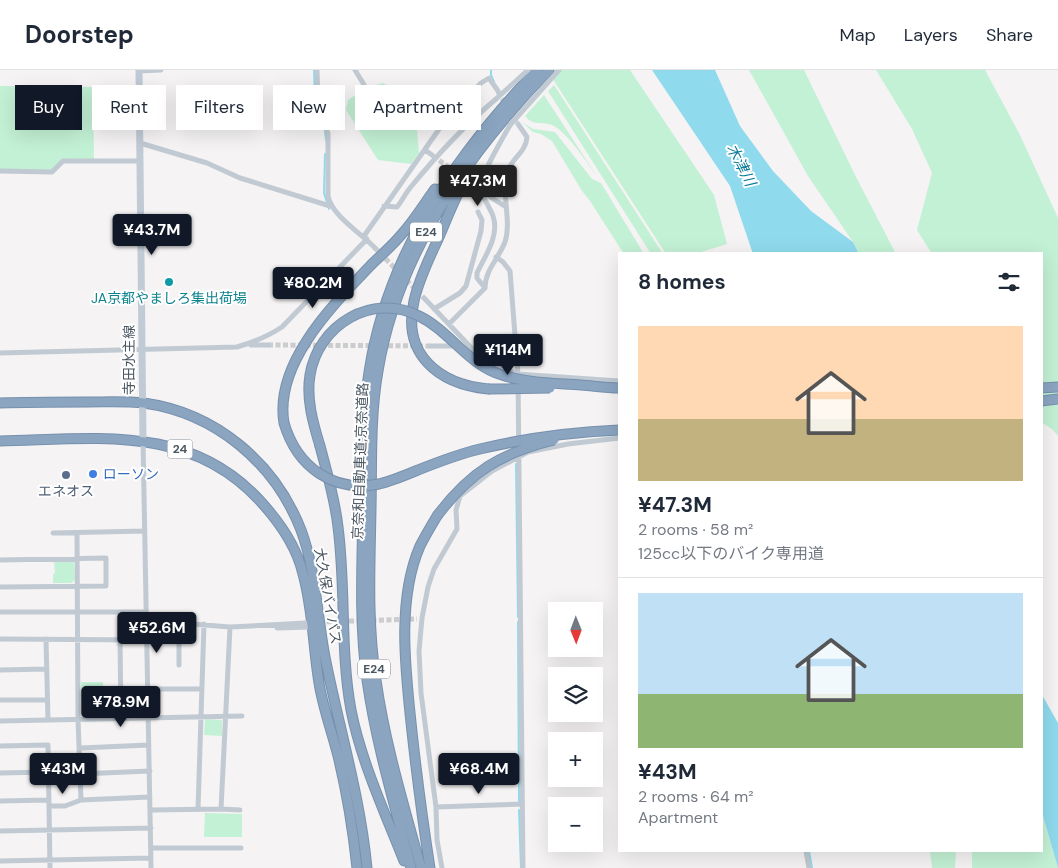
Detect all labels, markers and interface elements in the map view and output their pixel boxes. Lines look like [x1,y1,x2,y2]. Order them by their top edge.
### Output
text: Doorstep [25,19,134,50]
text: Map [840,23,876,47]
text: Layers [904,23,958,47]
text: Share [986,23,1033,47]
chip: Buy [15,85,82,130]
chip: Rent [92,85,166,130]
chip: Filters [176,85,263,130]
chip: New [273,85,345,130]
chip: Apartment [355,85,481,130]
water label: 木津川 [722,140,761,191]
pin: ¥47.3M [437,164,519,207]
text: ¥47.3M [450,170,506,191]
pin: ¥43.7M [111,214,193,256]
text: ¥43.7M [124,219,180,240]
road number: E24 [410,222,442,242]
pin: ¥80.2M [272,266,354,309]
text: 8 homes [638,268,726,296]
icon: filters [995,268,1023,296]
text: ¥80.2M [284,272,342,293]
marker: JA京都やましろ集出荷場 [163,276,175,288]
place label: JA京都やましろ集出荷場 [91,289,247,307]
street label: 寺田水主線 [120,325,138,395]
pin: ¥114M [473,334,543,376]
text: ¥114M [485,339,531,360]
icon: home [786,358,876,448]
street label: 京奈和自動車道;京奈道路 [348,382,372,540]
road number: 24 [168,439,192,458]
place label: ローソン [103,465,159,483]
marker: ローソン [87,468,99,480]
marker: エネオス [60,469,72,481]
place label: エネオス [38,482,94,500]
text: ¥47.3M [638,491,712,519]
text: 2 rooms · 58 m² [638,519,753,540]
text: 125cc以下のバイク専用道 [638,543,824,564]
street label: 大久保バイパス [311,546,345,646]
north arrow [548,602,602,658]
map controls [548,602,603,852]
pin: ¥52.6M [116,612,198,654]
text: ¥52.6M [128,617,186,638]
icon: home [786,625,876,715]
road number: E24 [358,660,390,678]
button: layers [548,667,603,722]
pin: ¥78.9M [80,686,162,728]
text: ¥78.9M [92,691,150,712]
button: + [548,732,603,787]
pin: ¥43M [33,752,93,795]
pin: ¥68.4M [438,752,520,795]
text: ¥43M [41,758,85,779]
text: ¥68.4M [449,758,509,779]
text: ¥43M [638,758,697,786]
text: 2 rooms · 64 m² [638,786,754,807]
button: − [548,797,603,852]
text: Apartment [638,807,718,828]

